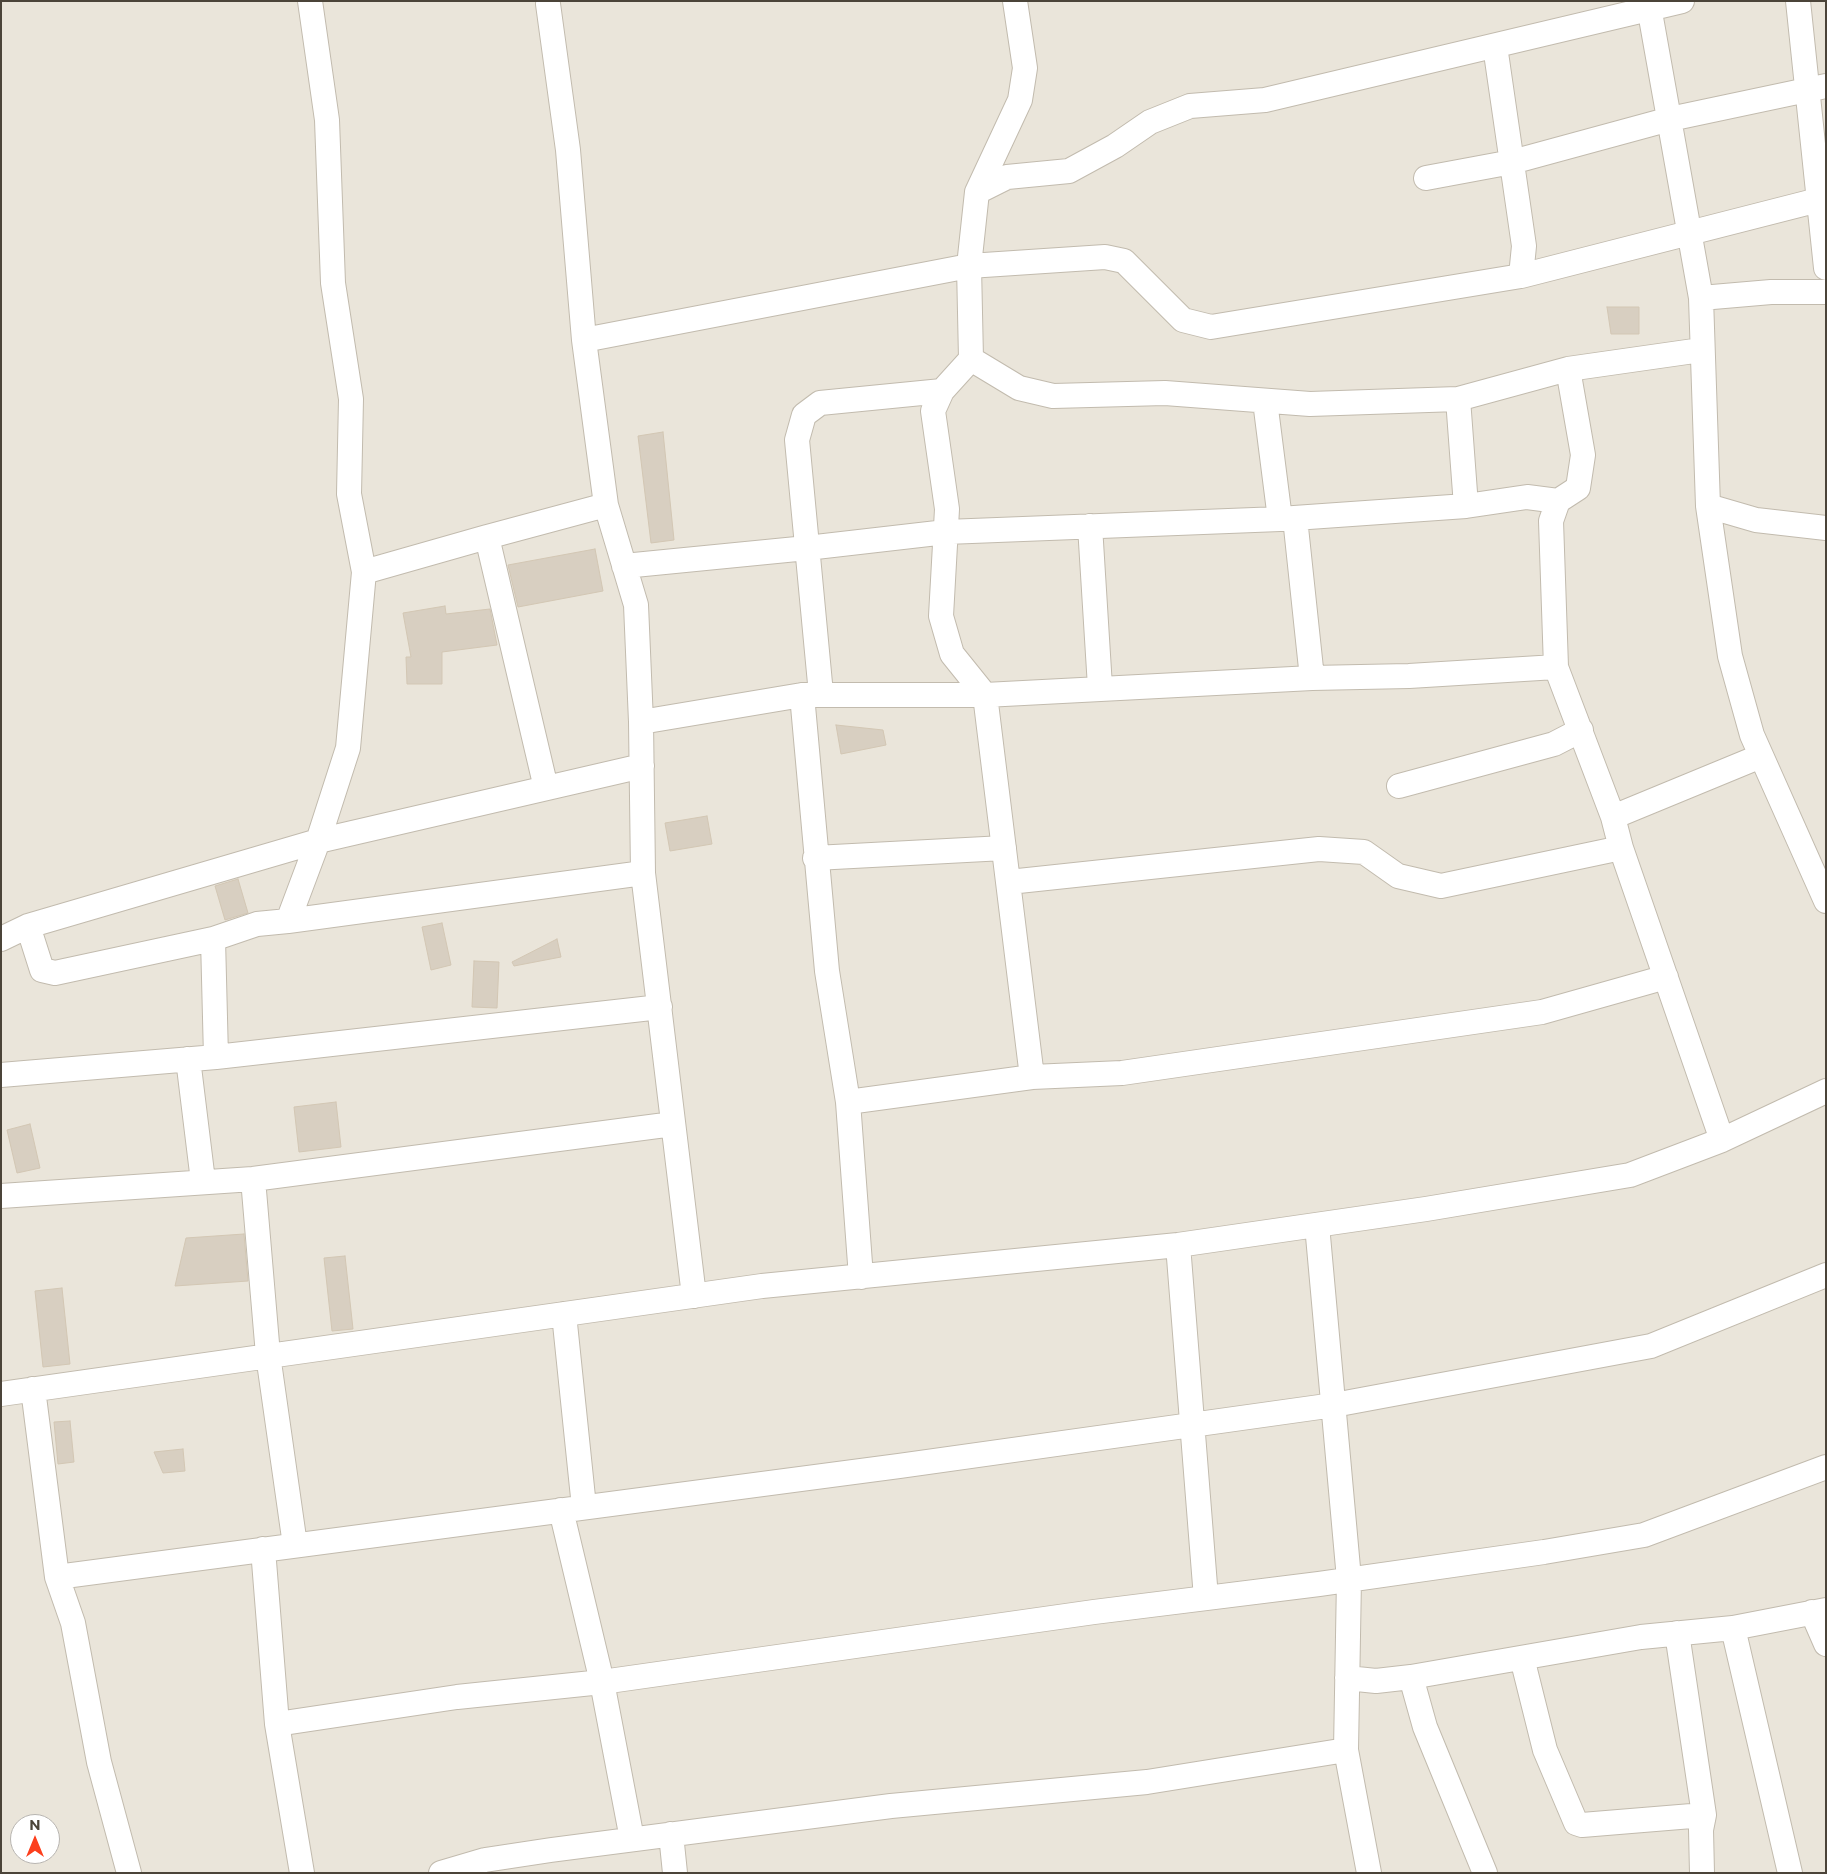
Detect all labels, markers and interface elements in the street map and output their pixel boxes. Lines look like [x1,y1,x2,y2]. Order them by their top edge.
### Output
north arrow [10,1814,60,1864]
text: N [29,1816,41,1834]

